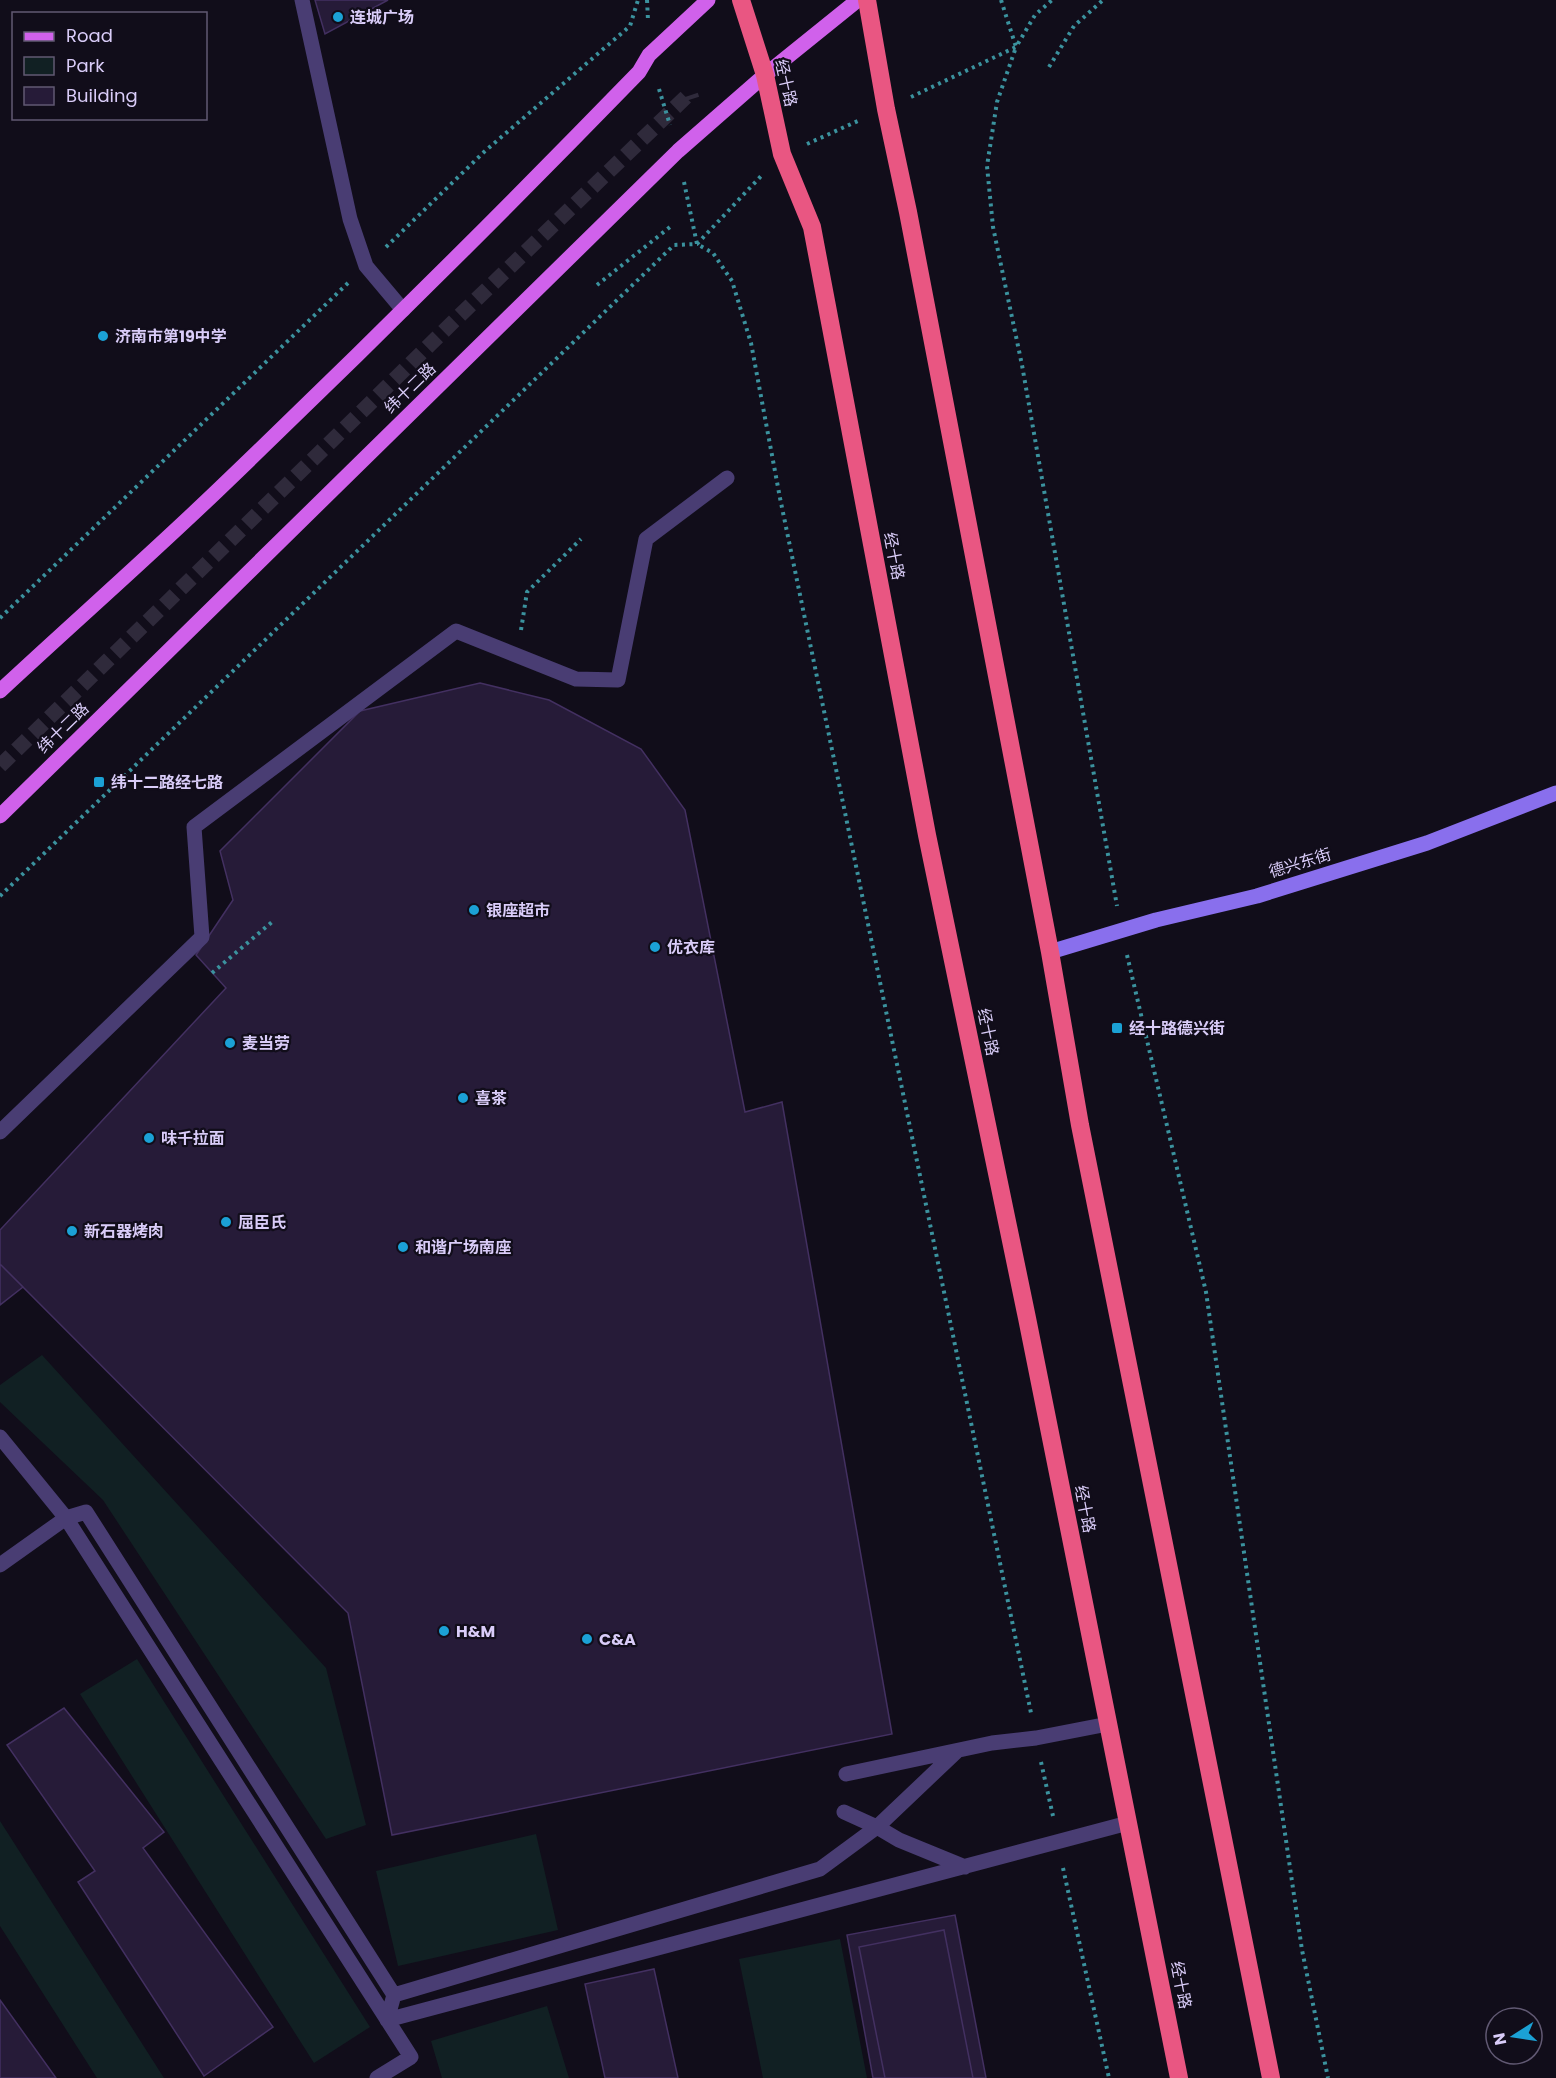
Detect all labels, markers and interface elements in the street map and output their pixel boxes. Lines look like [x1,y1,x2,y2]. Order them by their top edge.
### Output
place label: 连城广场 [349,6,414,29]
marker: 连城广场 [331,10,345,24]
legend [12,12,207,120]
text: Road [66,23,113,48]
text: Park [66,53,105,78]
street label: 经十路 [769,57,803,109]
text: Building [66,83,138,108]
place label: 济南市第19中学 [115,325,227,348]
marker: 济南市第19中学 [96,329,110,343]
street label: 纬十二路 [379,357,441,419]
street label: 经十路 [878,530,910,582]
street label: 纬十二路 [32,697,94,759]
place label: 纬十二路经七路 [111,771,223,794]
marker: 纬十二路经七路 [92,775,106,789]
street label: 德兴东街 [1266,843,1334,883]
place label: 银座超市 [486,899,550,922]
marker: 银座超市 [467,903,481,917]
place label: 优衣库 [667,936,715,959]
marker: 优衣库 [648,940,662,954]
street label: 经十路 [972,1006,1004,1058]
place label: 经十路德兴街 [1129,1017,1225,1040]
marker: 经十路德兴街 [1110,1021,1124,1035]
place label: 麦当劳 [242,1032,290,1055]
marker: 麦当劳 [223,1036,237,1050]
place label: 喜茶 [475,1087,507,1110]
marker: 喜茶 [456,1091,470,1105]
place label: 味千拉面 [161,1127,225,1150]
marker: 味千拉面 [142,1131,156,1145]
place label: 屈臣氏 [238,1211,286,1234]
marker: 屈臣氏 [219,1215,233,1229]
place label: 新石器烤肉 [84,1220,164,1243]
marker: 新石器烤肉 [65,1224,79,1238]
place label: 和谐广场南座 [415,1236,511,1259]
marker: 和谐广场南座 [396,1240,410,1254]
street label: 经十路 [1069,1483,1101,1535]
place label: H&M [456,1620,495,1643]
marker: H&M [437,1624,451,1638]
place label: C&A [599,1628,636,1651]
marker: C&A [580,1632,594,1646]
street label: 经十路 [1165,1959,1197,2011]
north arrow [1484,2006,1544,2066]
text: N [1487,2031,1512,2047]

